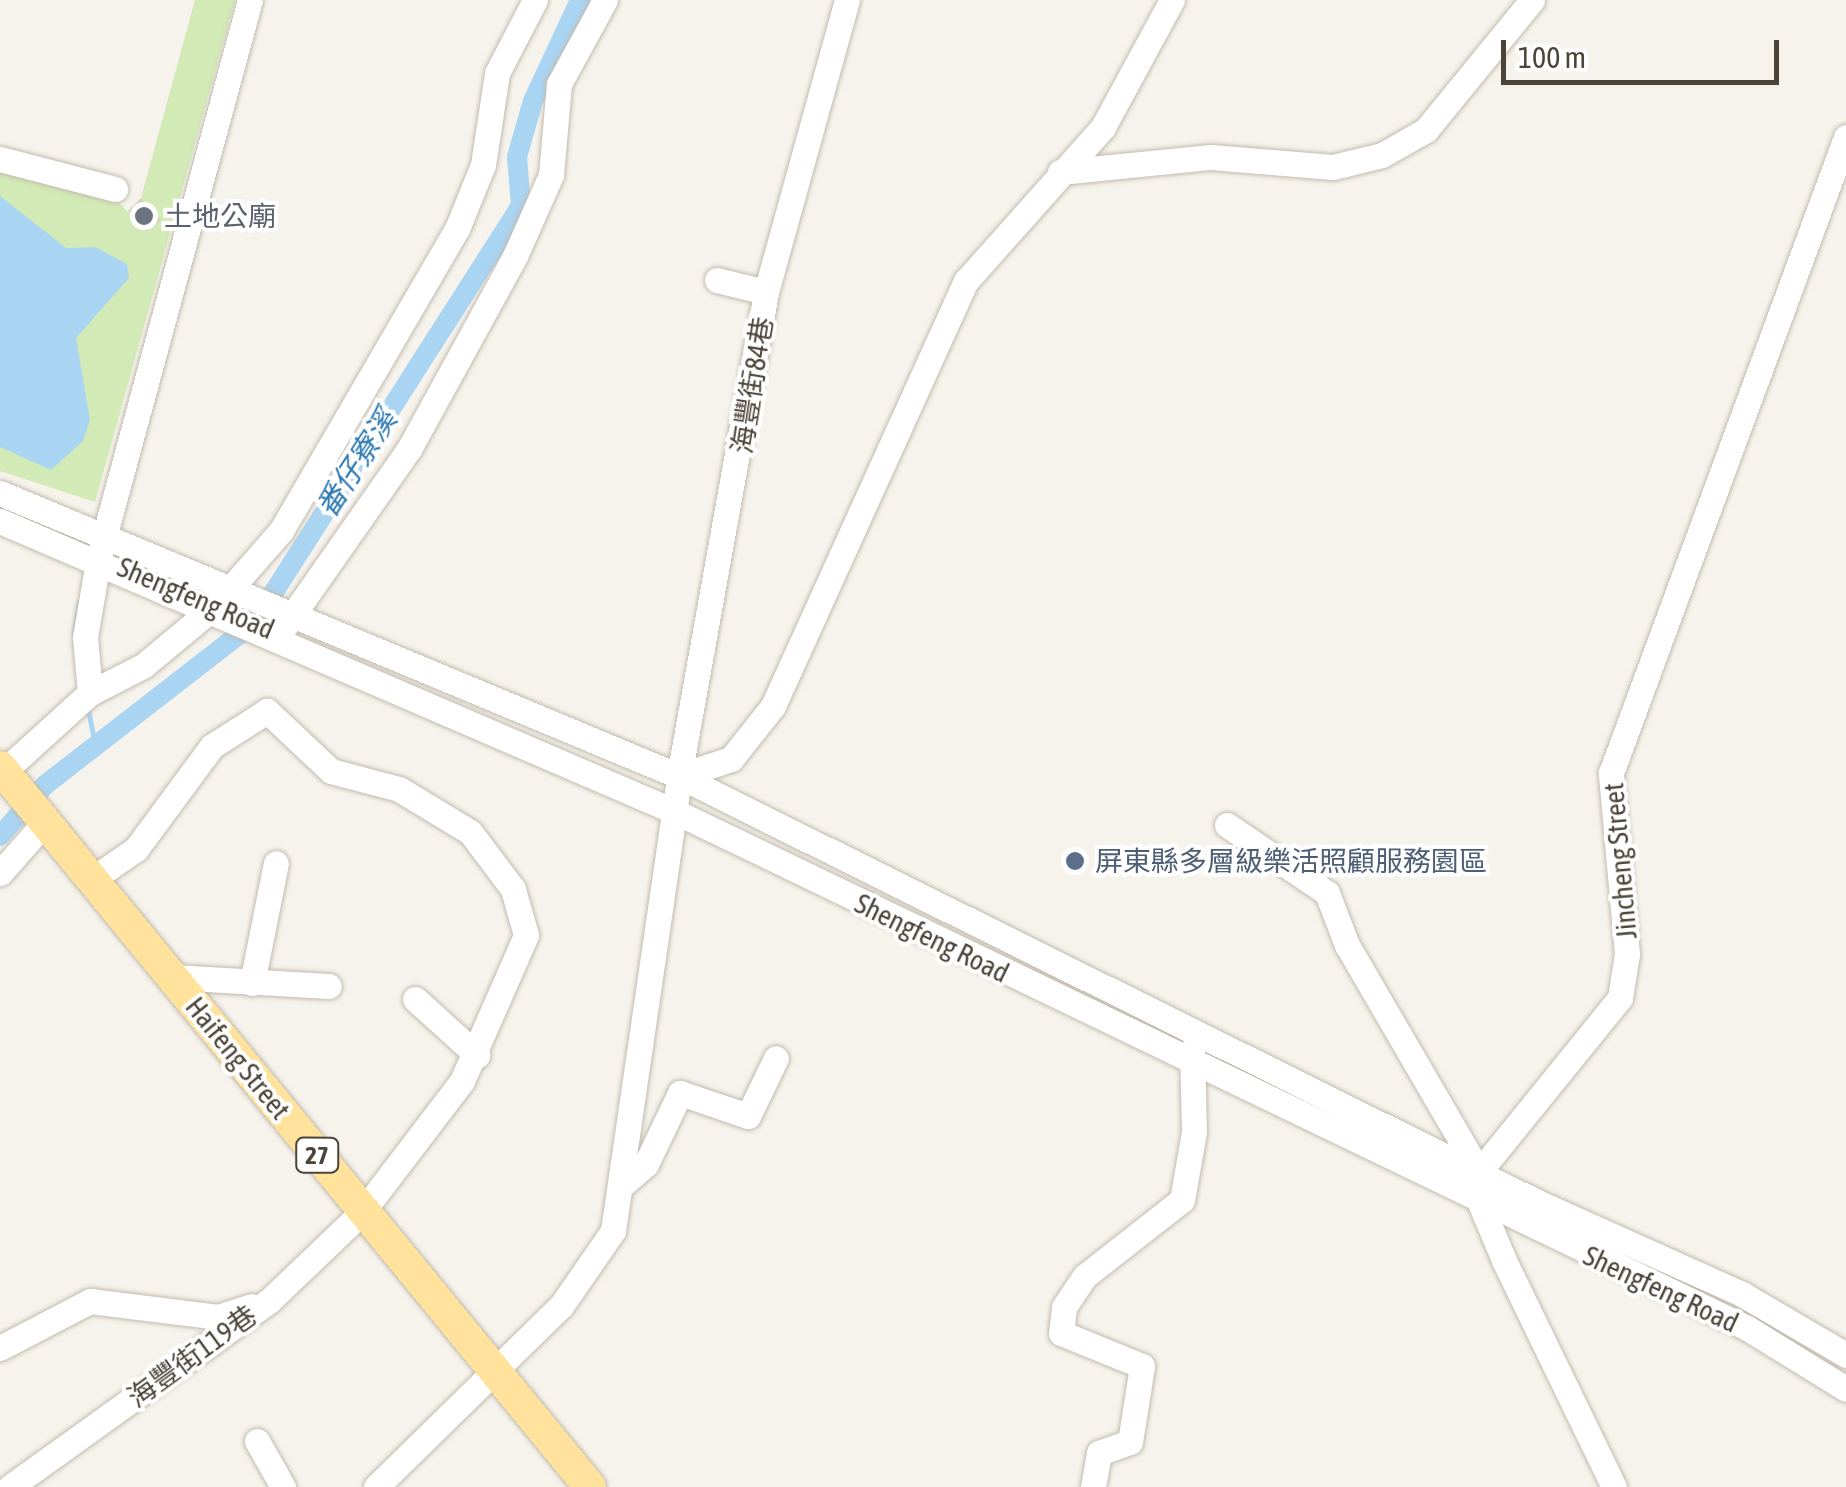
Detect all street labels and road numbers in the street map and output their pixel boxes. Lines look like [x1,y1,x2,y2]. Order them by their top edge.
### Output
street label: 海豐街84巷 [725,314,779,456]
street label: Shengfeng Road [113,550,279,646]
street label: Jincheng Street [1596,782,1644,940]
street label: Shengfeng Road [850,886,1014,990]
street label: Haifeng Street [179,990,297,1126]
road number: 27 [294,1135,340,1175]
street label: Shengfeng Road [1578,1238,1744,1340]
street label: 海豐街119巷 [121,1298,263,1414]

